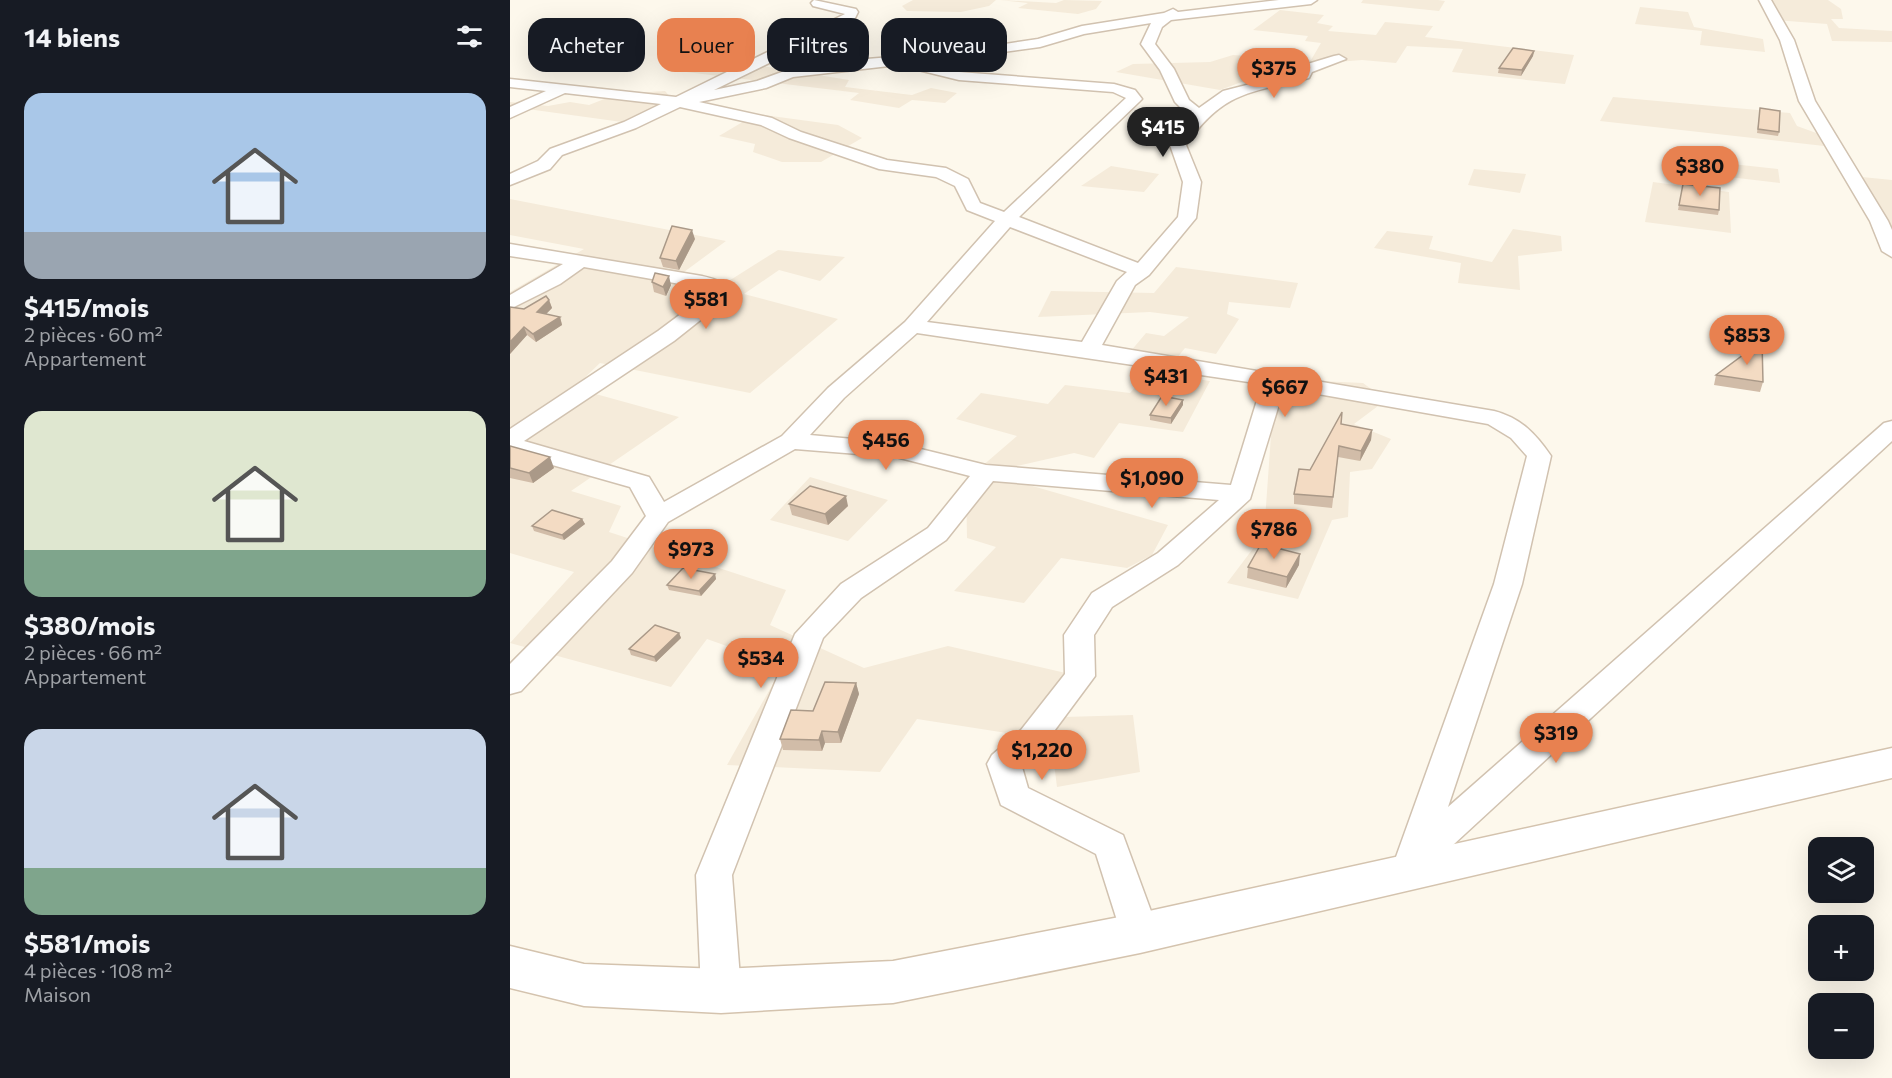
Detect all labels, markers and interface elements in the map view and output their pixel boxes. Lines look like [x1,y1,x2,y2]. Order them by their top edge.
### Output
chip: Acheter [528,18,645,72]
chip: Louer [657,18,755,72]
chip: Filtres [767,18,869,72]
chip: Nouveau [881,18,1007,72]
icon: filters [453,20,486,53]
text: 14 biens [24,21,120,52]
pin: $375 [1238,48,1310,99]
text: $375 [1251,55,1297,79]
pin: $415 [1127,107,1199,158]
text: $415 [1141,114,1185,138]
icon: home [201,132,309,240]
pin: $380 [1664,146,1736,197]
text: $380 [1676,153,1724,177]
pin: $581 [670,279,742,330]
text: $581 [684,286,728,310]
text: $415/mois [24,291,149,322]
pin: $853 [1711,315,1783,366]
text: 2 pièces · 60 m² [24,322,163,346]
text: $853 [1723,322,1771,346]
text: Appartement [24,346,146,370]
pin: $431 [1130,356,1202,407]
text: $431 [1144,363,1188,387]
pin: $667 [1249,367,1321,418]
text: $667 [1262,374,1308,398]
pin: $456 [850,420,922,471]
text: $456 [862,427,910,451]
icon: home [201,450,309,558]
pin: $1,090 [1103,458,1201,509]
text: $1,090 [1120,465,1184,489]
pin: $786 [1238,509,1310,560]
text: $786 [1250,516,1298,540]
pin: $973 [655,529,727,580]
text: $973 [668,536,714,560]
text: $380/mois [24,609,155,640]
pin: $534 [725,638,797,689]
text: 2 pièces · 66 m² [24,640,162,664]
text: $534 [737,645,785,669]
text: Appartement [24,664,146,688]
pin: $319 [1520,713,1592,764]
text: $319 [1534,720,1578,744]
pin: $1,220 [993,730,1091,781]
text: $1,220 [1011,737,1073,761]
icon: home [201,768,309,876]
map controls [1808,837,1874,1059]
button: layers [1808,837,1874,903]
button: + [1808,915,1874,981]
text: $581/mois [24,927,150,958]
text: 4 pièces · 108 m² [24,958,172,982]
text: Maison [24,982,91,1006]
button: − [1808,993,1874,1059]

